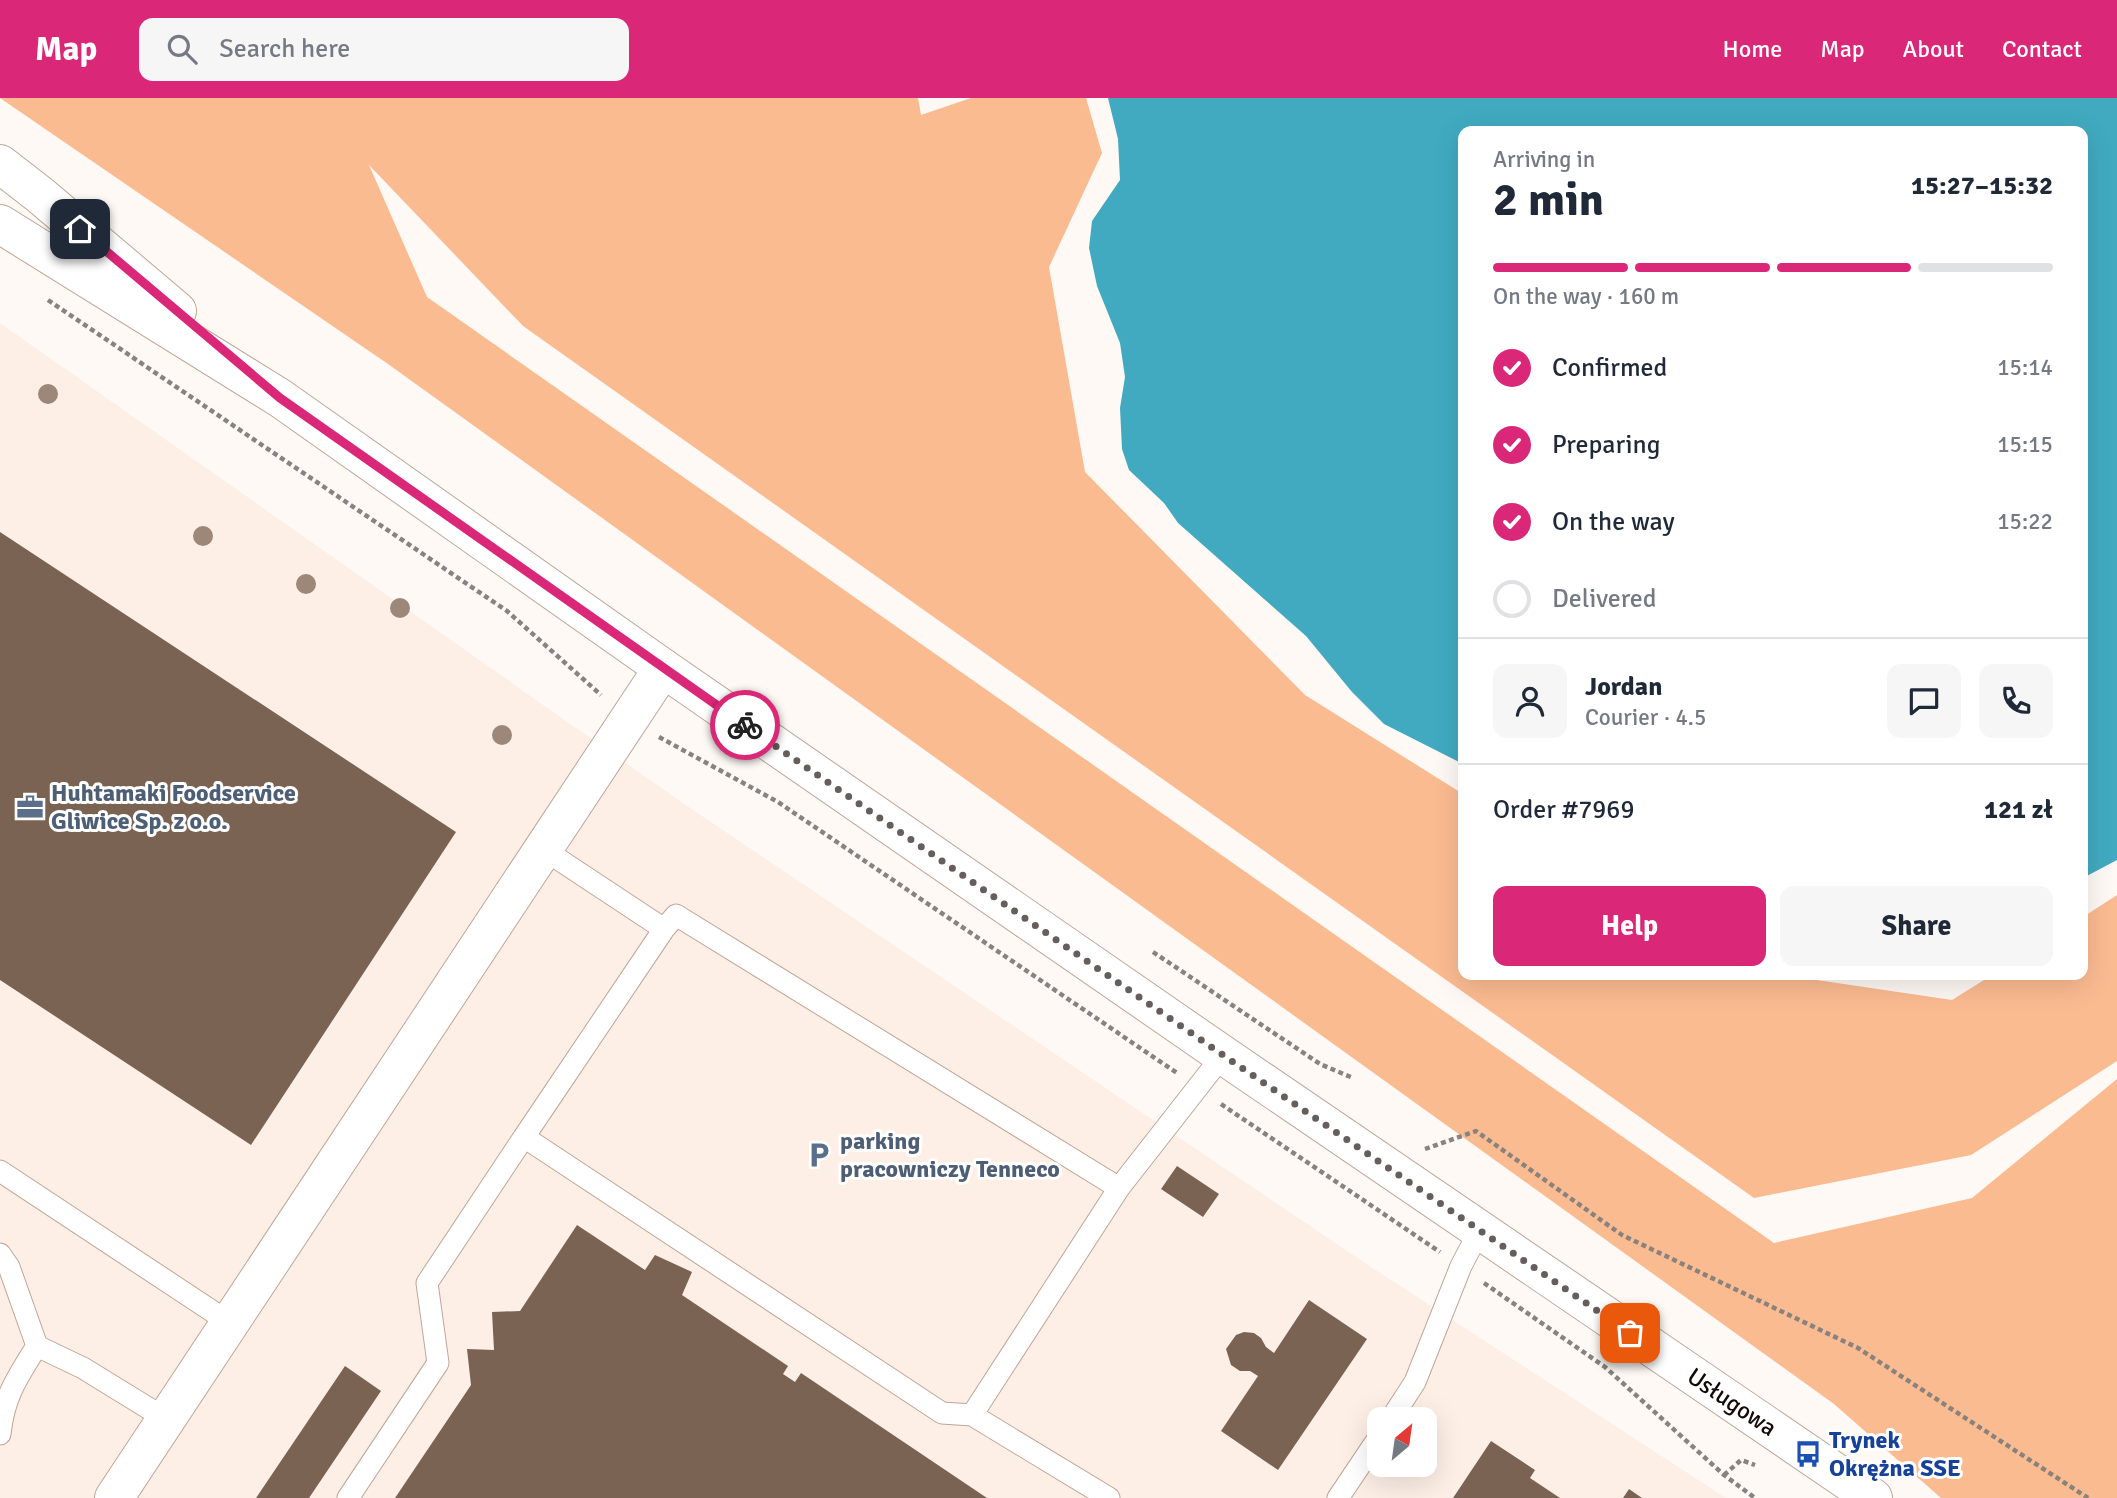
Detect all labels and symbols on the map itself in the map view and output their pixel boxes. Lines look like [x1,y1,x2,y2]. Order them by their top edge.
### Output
pin [50,199,110,259]
courier [710,690,780,760]
place label: Huhtamaki Foodservice Gliwice Sp. z o.o. [51,778,296,836]
office icon: Huhtamaki Foodservice Gliwice Sp. z o.o. [15,792,45,822]
place label: parking pracowniczy Tenneco [840,1126,1060,1184]
parking icon: parking pracowniczy Tenneco [804,1140,834,1170]
pin [1600,1303,1660,1363]
street label: Usługowa [1682,1361,1782,1443]
north arrow [1367,1407,1437,1477]
place label: Trynek Okrężna SSE [1829,1425,1961,1483]
bus stop icon: Trynek Okrężna SSE [1793,1439,1823,1469]

